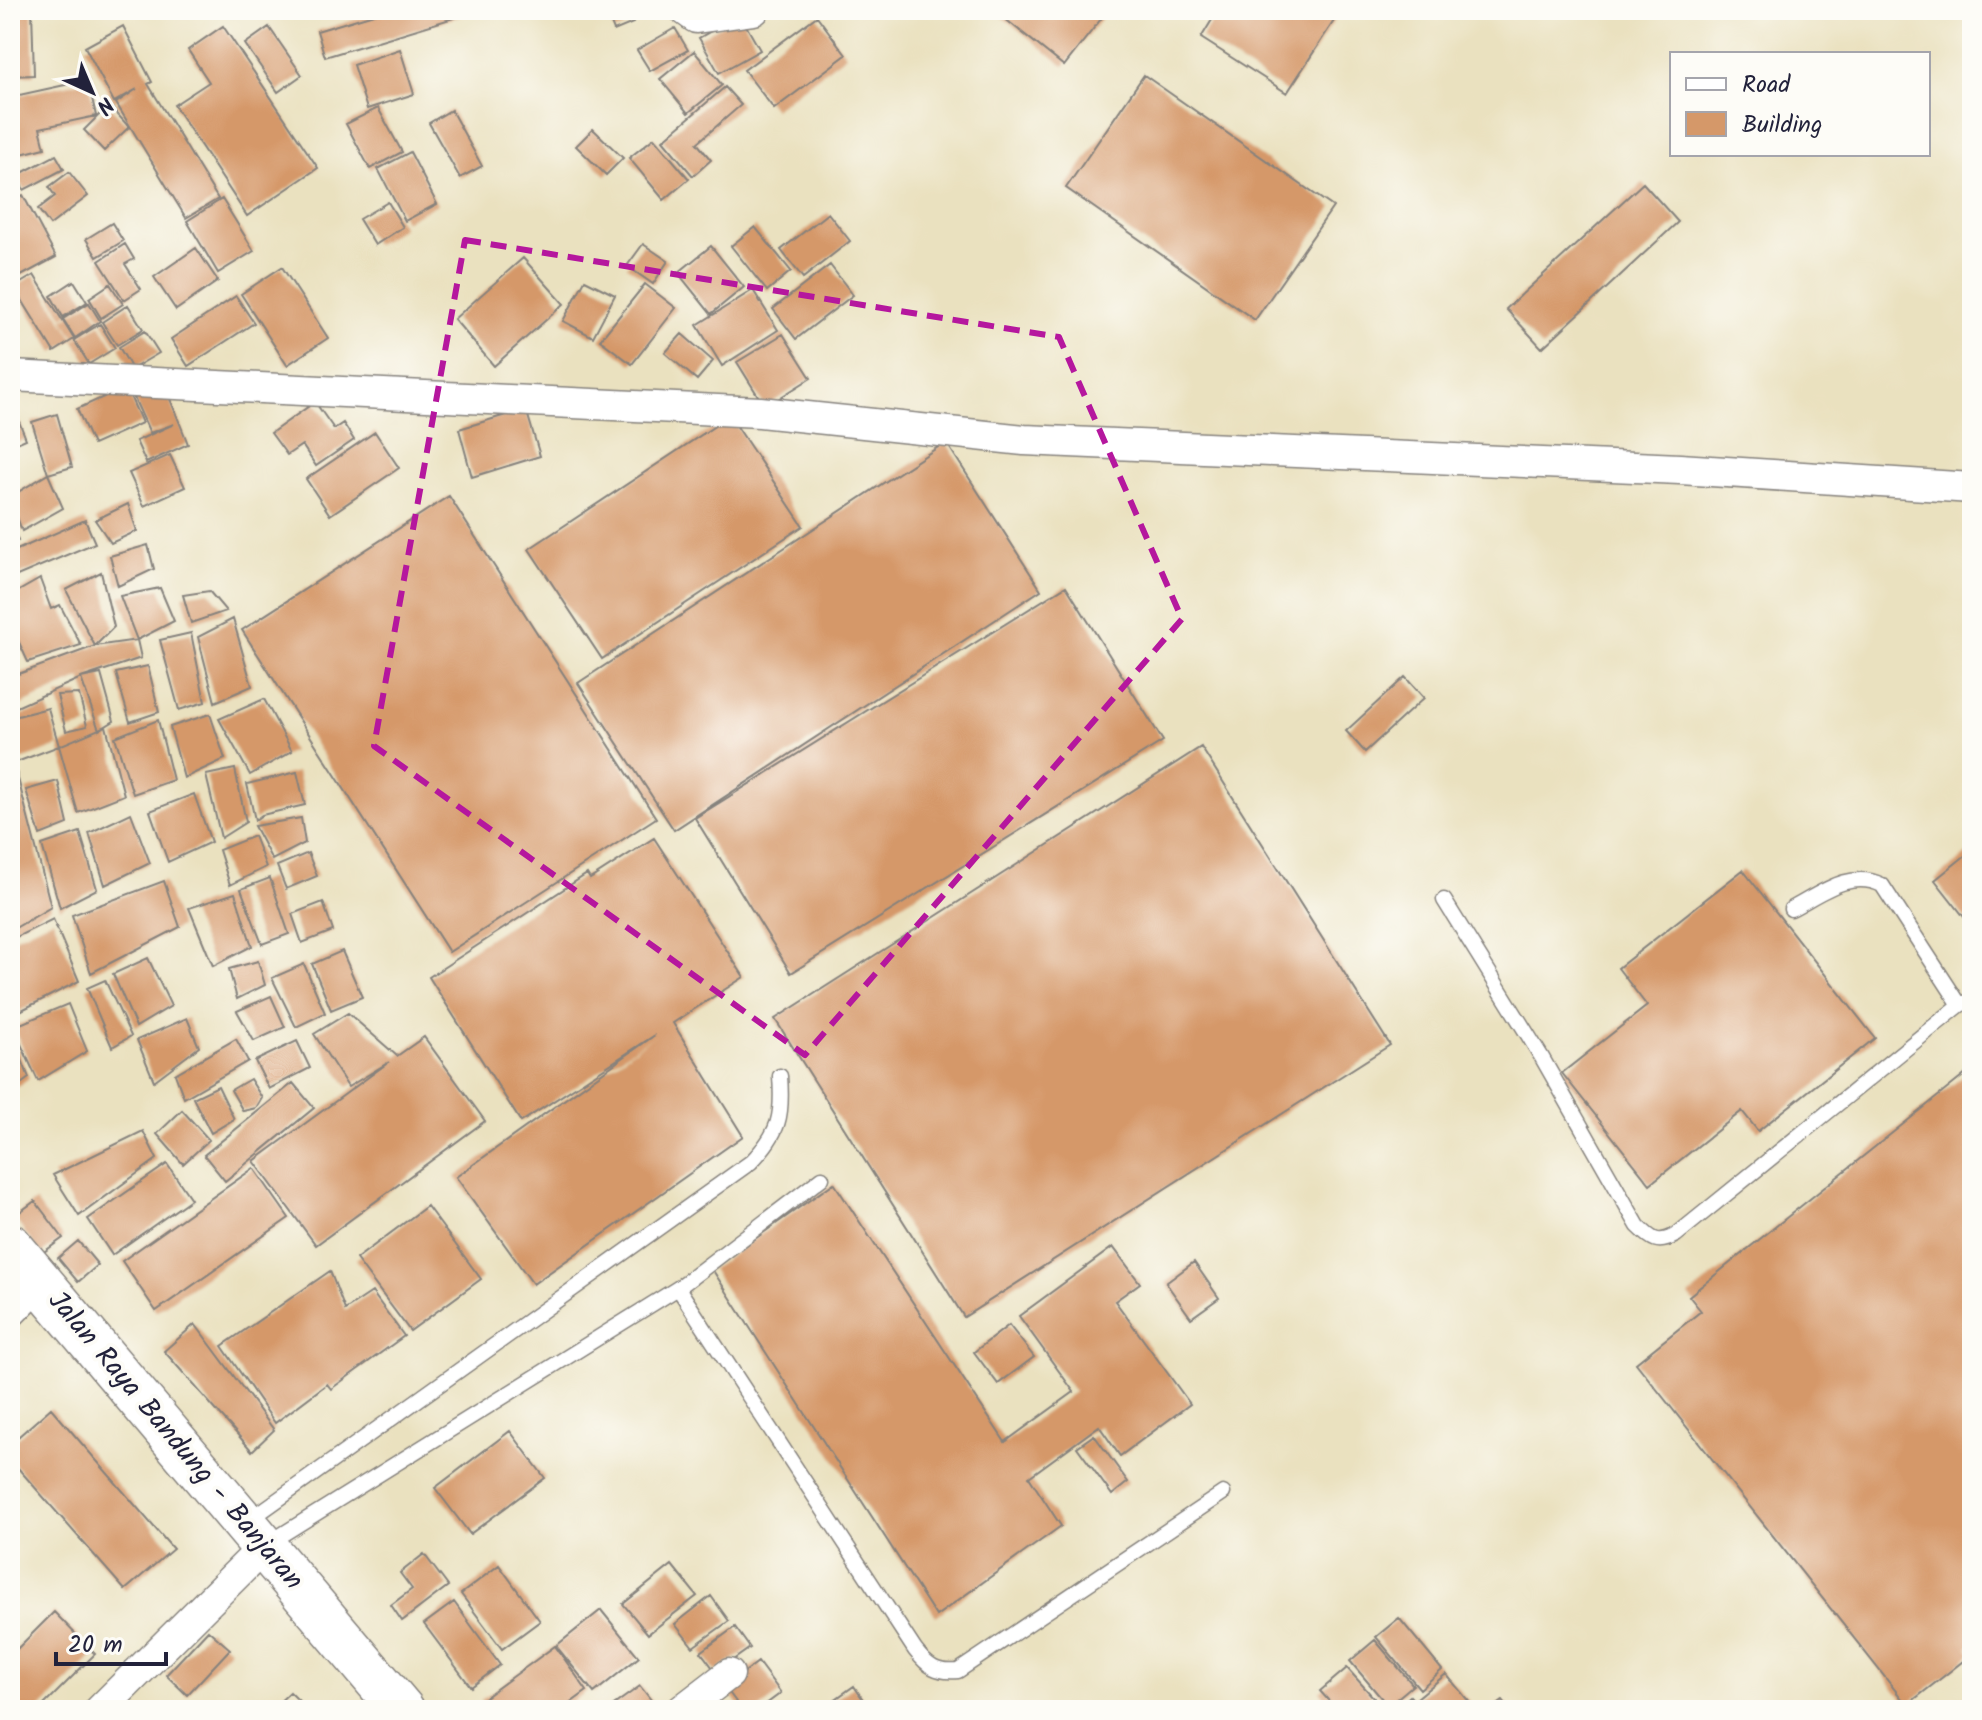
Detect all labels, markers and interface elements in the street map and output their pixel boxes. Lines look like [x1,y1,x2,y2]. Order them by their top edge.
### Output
north arrow [52,52,132,132]
legend [1670,52,1930,156]
text: Road [1742,66,1791,105]
text: N [87,87,121,122]
text: Building [1742,106,1822,145]
street label: Jalan Raya Bandung - Banjaran [36,1281,314,1601]
scale bar [56,1616,166,1666]
text: 20 m [68,1626,123,1665]

